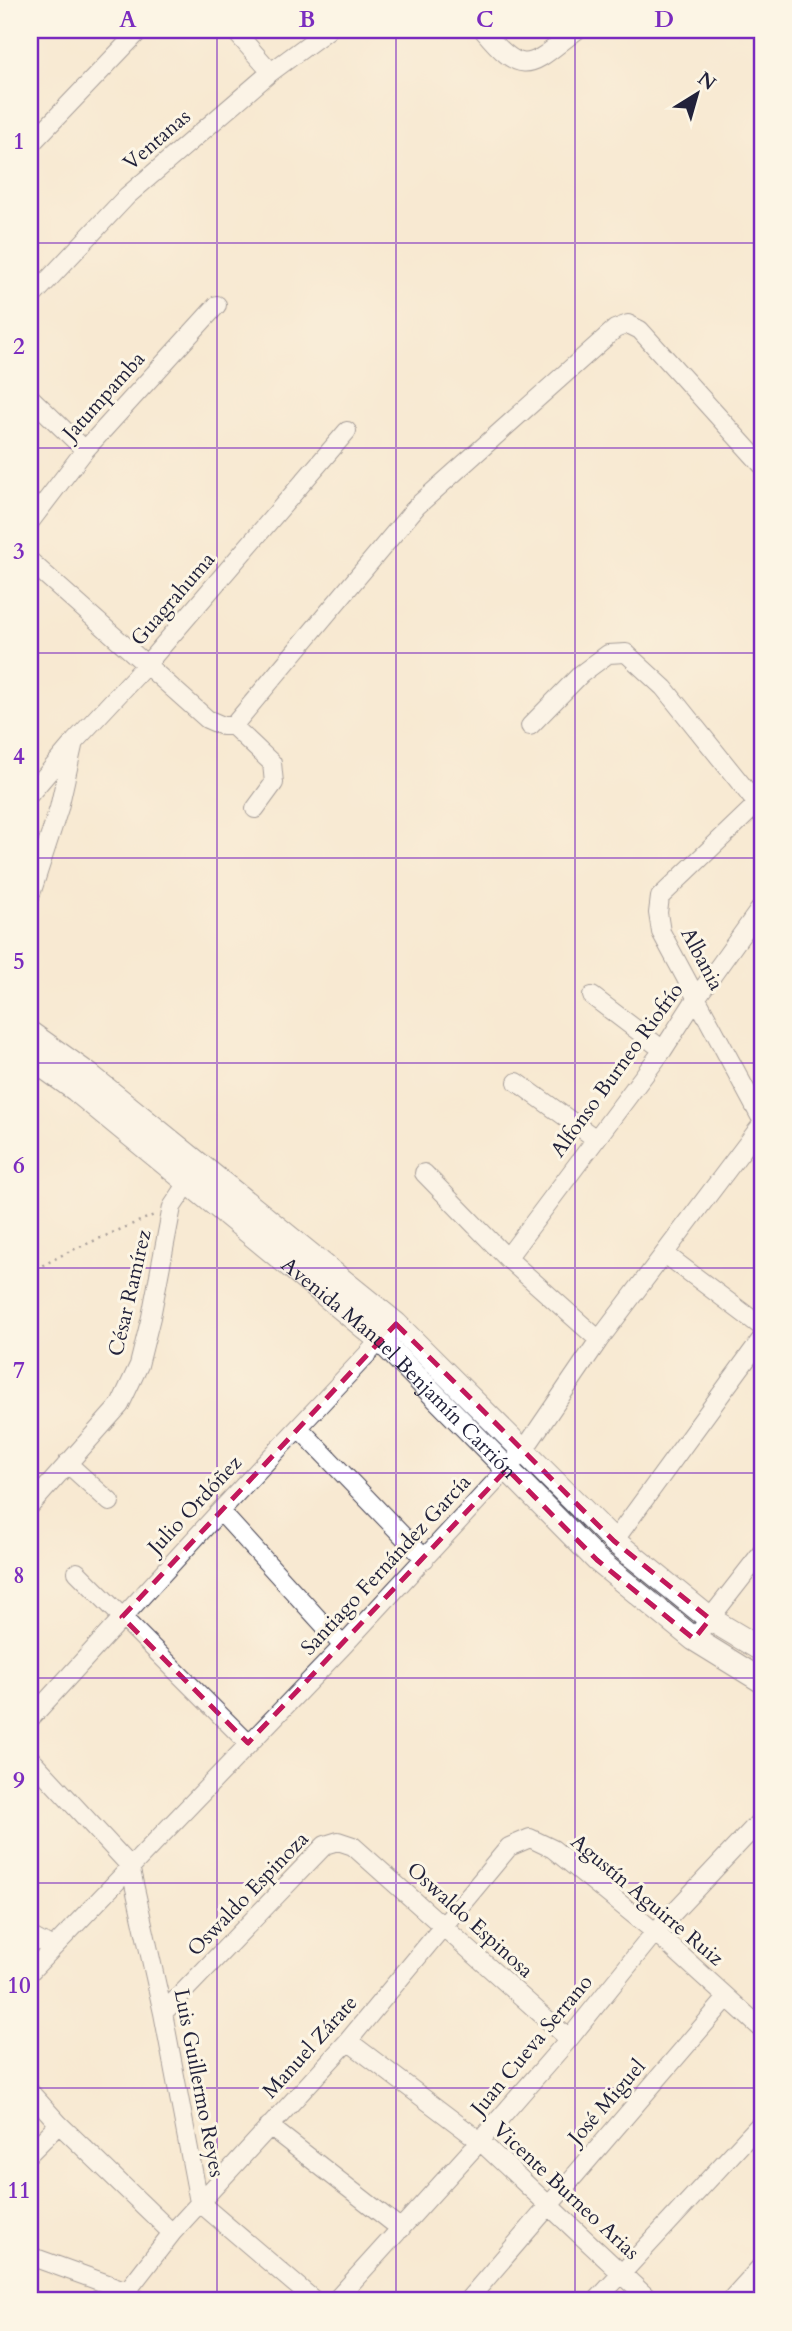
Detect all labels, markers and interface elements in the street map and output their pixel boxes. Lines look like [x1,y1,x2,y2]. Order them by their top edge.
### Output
text: A [119,4,137,35]
text: B [299,4,315,35]
text: C [476,4,494,35]
text: D [654,4,674,35]
north arrow [662,60,732,130]
text: N [692,66,721,97]
street label: Ventanas [117,103,197,177]
text: 1 [13,126,25,157]
text: 2 [13,331,25,362]
street label: Jatumpamba [54,345,152,449]
text: 3 [13,536,25,567]
street label: Guagrahuma [124,546,222,652]
text: 4 [13,741,25,772]
street label: Albania [673,922,731,996]
text: 5 [13,946,25,977]
street label: Alfonso Burneo Riofrío [544,977,690,1163]
text: 6 [13,1150,25,1181]
street label: César Ramírez [101,1226,159,1359]
street label: Avenida Manuel Benjamín Carrión [275,1250,523,1485]
text: 7 [13,1355,25,1386]
street label: Julio Ordóñez [139,1449,249,1563]
street label: Santiago Fernández García [294,1468,478,1662]
text: 8 [13,1560,25,1591]
text: 9 [13,1765,25,1796]
street label: Oswaldo Espinoza [181,1825,315,1963]
street label: Agustín Aguirre Ruiz [564,1827,730,1973]
street label: Oswaldo Espinosa [400,1855,540,1985]
street label: Juan Cueva Serrano [463,1968,600,2124]
text: 10 [7,1970,31,2001]
street label: Luis Guillermo Reyes [167,1986,231,2180]
street label: Manuel Zárate [256,1989,364,2105]
street label: José Miguel [560,2053,652,2153]
street label: Vicente Burneo Arias [486,2115,646,2267]
text: 11 [7,2175,31,2206]

